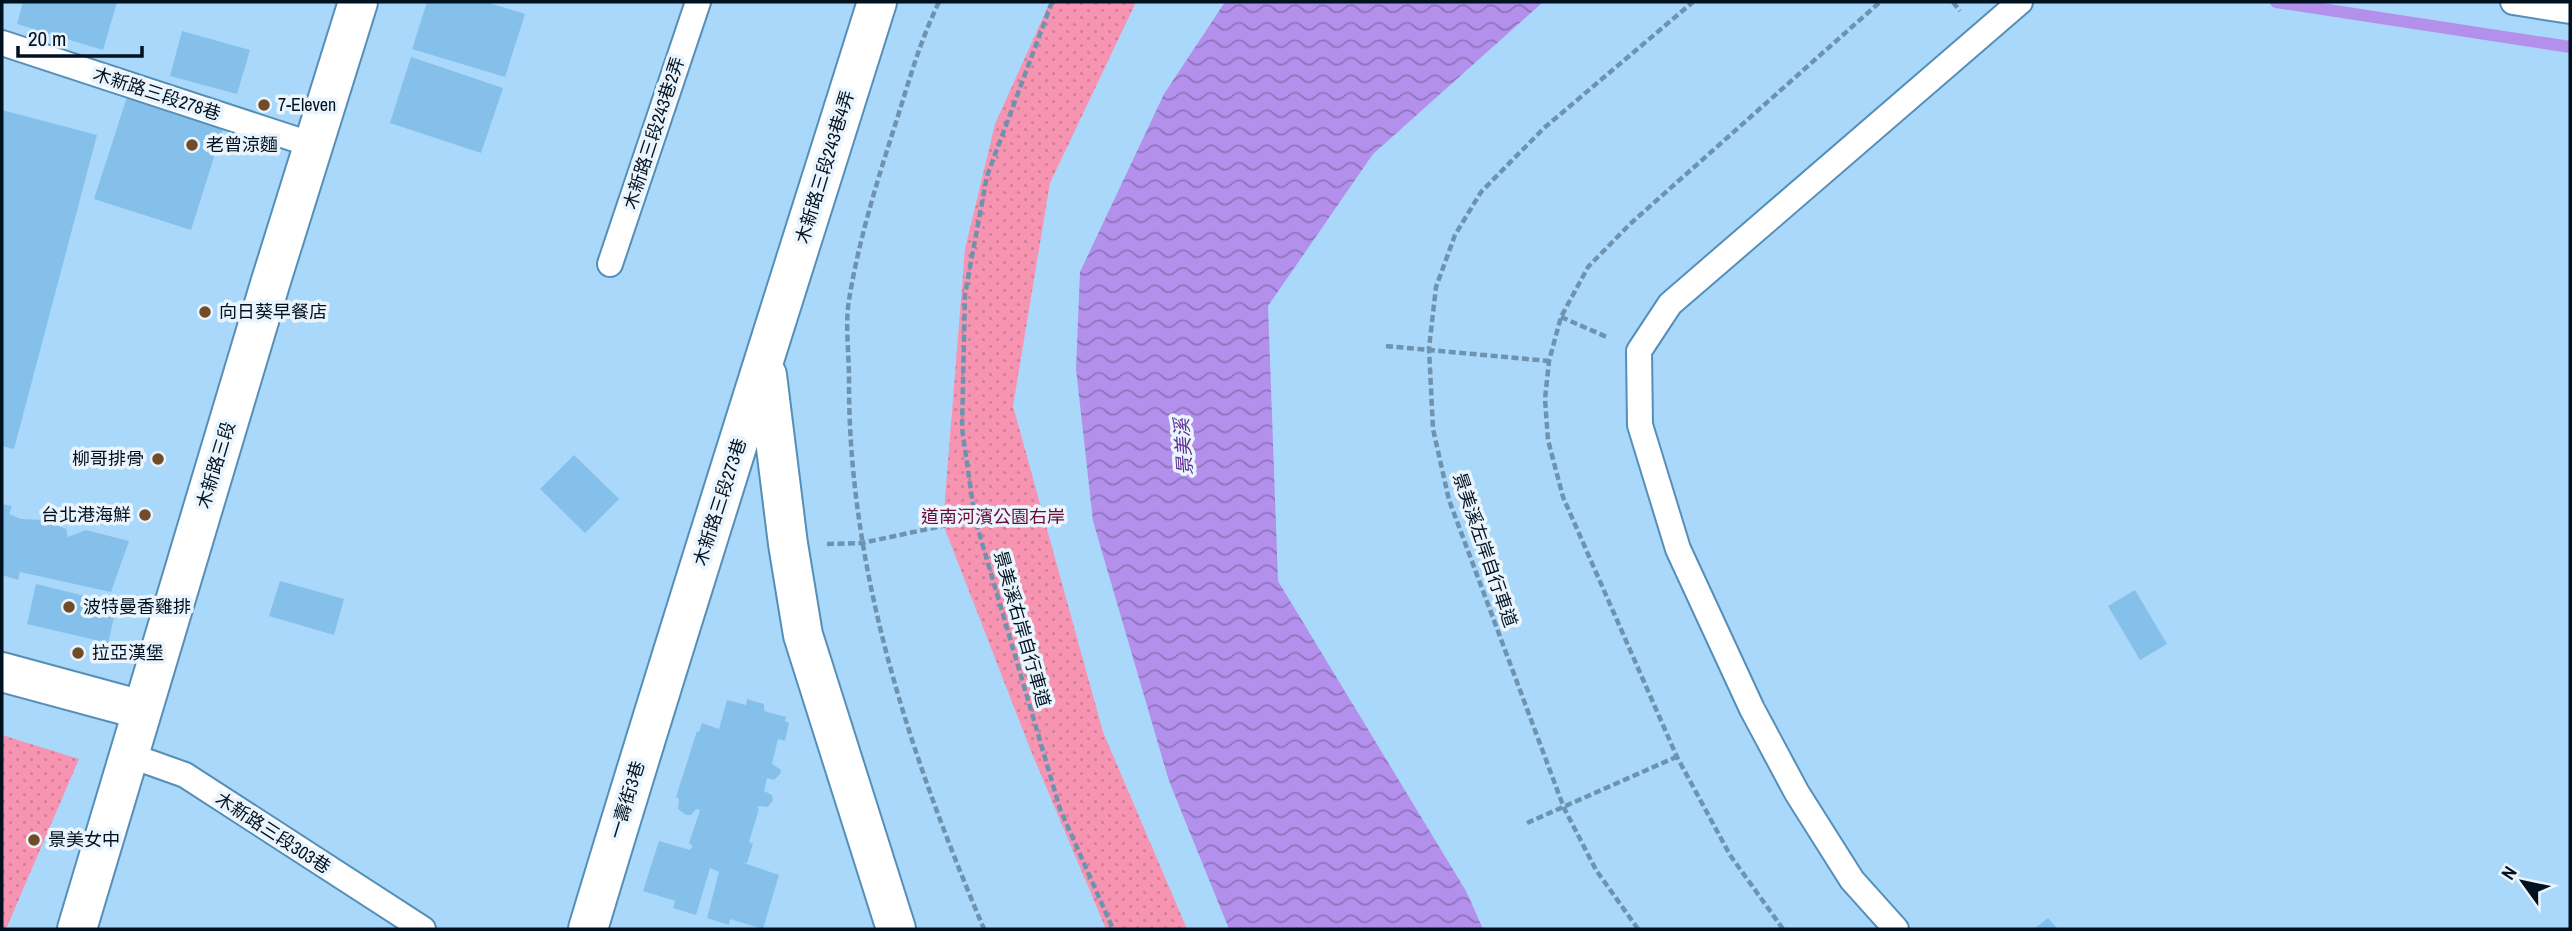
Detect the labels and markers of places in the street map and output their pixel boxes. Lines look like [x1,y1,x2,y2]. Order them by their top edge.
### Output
place label: 7-Eleven [278,92,336,117]
marker: 7-Eleven [256,97,272,113]
place label: 老曾涼麵 [206,132,278,157]
marker: 老曾涼麵 [184,137,200,153]
place label: 向日葵早餐店 [219,299,327,324]
marker: 向日葵早餐店 [197,304,213,320]
place label: 柳哥排骨 [72,446,144,471]
marker: 柳哥排骨 [150,451,166,467]
place label: 台北港海鮮 [41,502,131,527]
marker: 台北港海鮮 [137,507,153,523]
place label: 波特曼香雞排 [83,594,191,619]
marker: 波特曼香雞排 [61,599,77,615]
place label: 拉亞漢堡 [92,640,164,665]
marker: 拉亞漢堡 [70,645,86,661]
place label: 景美女中 [48,827,120,852]
marker: 景美女中 [26,832,42,848]

